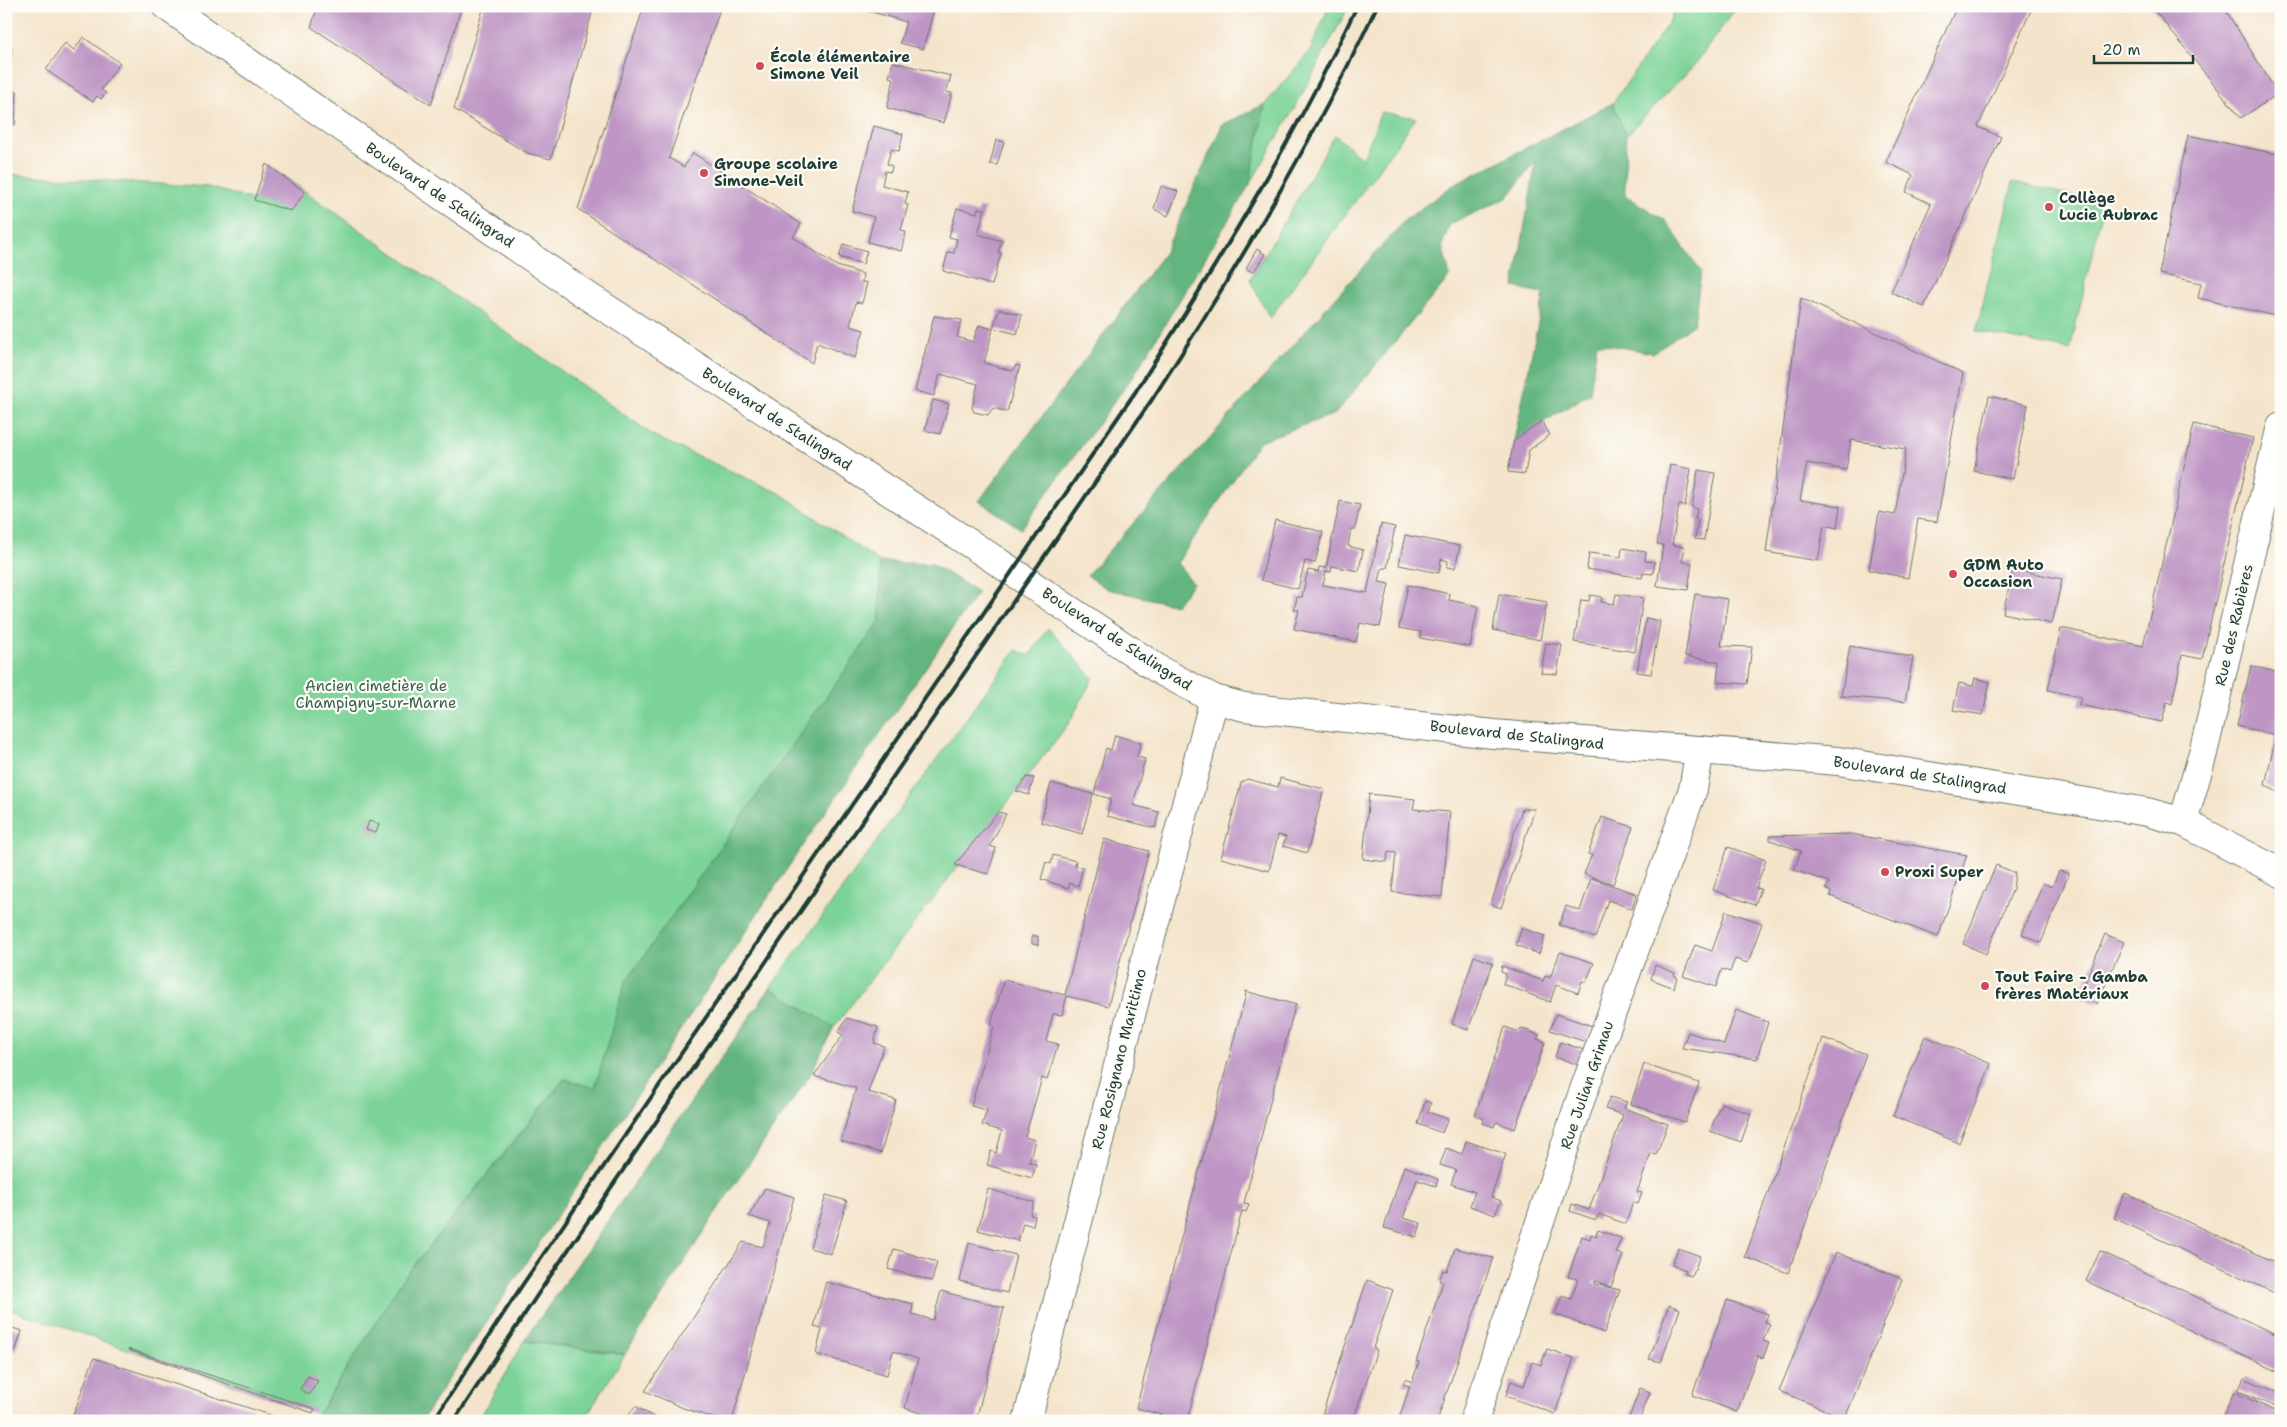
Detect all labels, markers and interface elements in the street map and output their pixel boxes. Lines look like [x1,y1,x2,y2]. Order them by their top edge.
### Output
scale bar [2094,32,2193,64]
text: 20 m [2102,40,2141,60]
place label: École élémentaire Simone Veil [770,46,910,84]
marker: École élémentaire Simone Veil [754,60,766,72]
street label: Boulevard de Stalingrad [362,138,519,253]
place label: Groupe scolaire Simone-Veil [714,154,838,191]
marker: Groupe scolaire Simone-Veil [698,167,710,179]
place label: Collège Lucie Aubrac [2059,188,2158,225]
marker: Collège Lucie Aubrac [2043,201,2055,213]
street label: Boulevard de Stalingrad [698,363,856,475]
place label: GDM Auto Occasion [1963,555,2044,592]
street label: Rue des Rabières [2210,562,2258,688]
marker: GDM Auto Occasion [1947,568,1959,580]
street label: Boulevard de Stalingrad [1038,583,1196,695]
park label: Ancien cimetière de Champigny-sur-Marne [296,676,456,713]
street label: Boulevard de Stalingrad [1429,716,1606,754]
street label: Boulevard de Stalingrad [1832,751,2009,799]
place label: Proxi Super [1895,862,1984,882]
marker: Proxi Super [1879,866,1891,878]
street label: Rue Rosignano Marittimo [1087,967,1151,1151]
place label: Tout Faire - Gamba frères Matériaux [1995,967,2148,1004]
marker: Tout Faire - Gamba frères Matériaux [1979,980,1991,992]
street label: Rue Julian Grimau [1556,1018,1618,1152]

